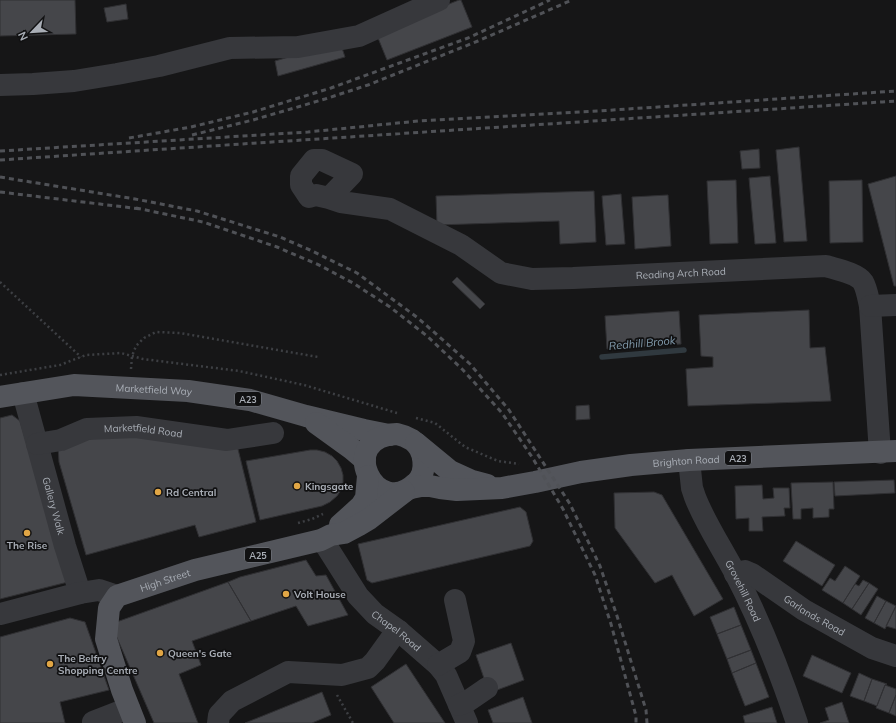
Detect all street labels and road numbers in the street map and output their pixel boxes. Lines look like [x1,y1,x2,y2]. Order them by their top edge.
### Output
street label: Reading Arch Road [635,264,726,282]
street label: Marketfield Way [116,381,194,398]
road number: A23 [235,392,261,406]
street label: Marketfield Road [104,420,183,440]
road number: A23 [725,451,751,465]
street label: Brighton Road [652,452,720,470]
street label: Gallery Walk [40,475,68,537]
road number: A25 [245,548,271,562]
street label: Grovehill Road [723,557,764,624]
street label: High Street [138,565,192,594]
street label: Garlands Road [781,592,848,638]
street label: Chapel Road [369,607,424,654]

